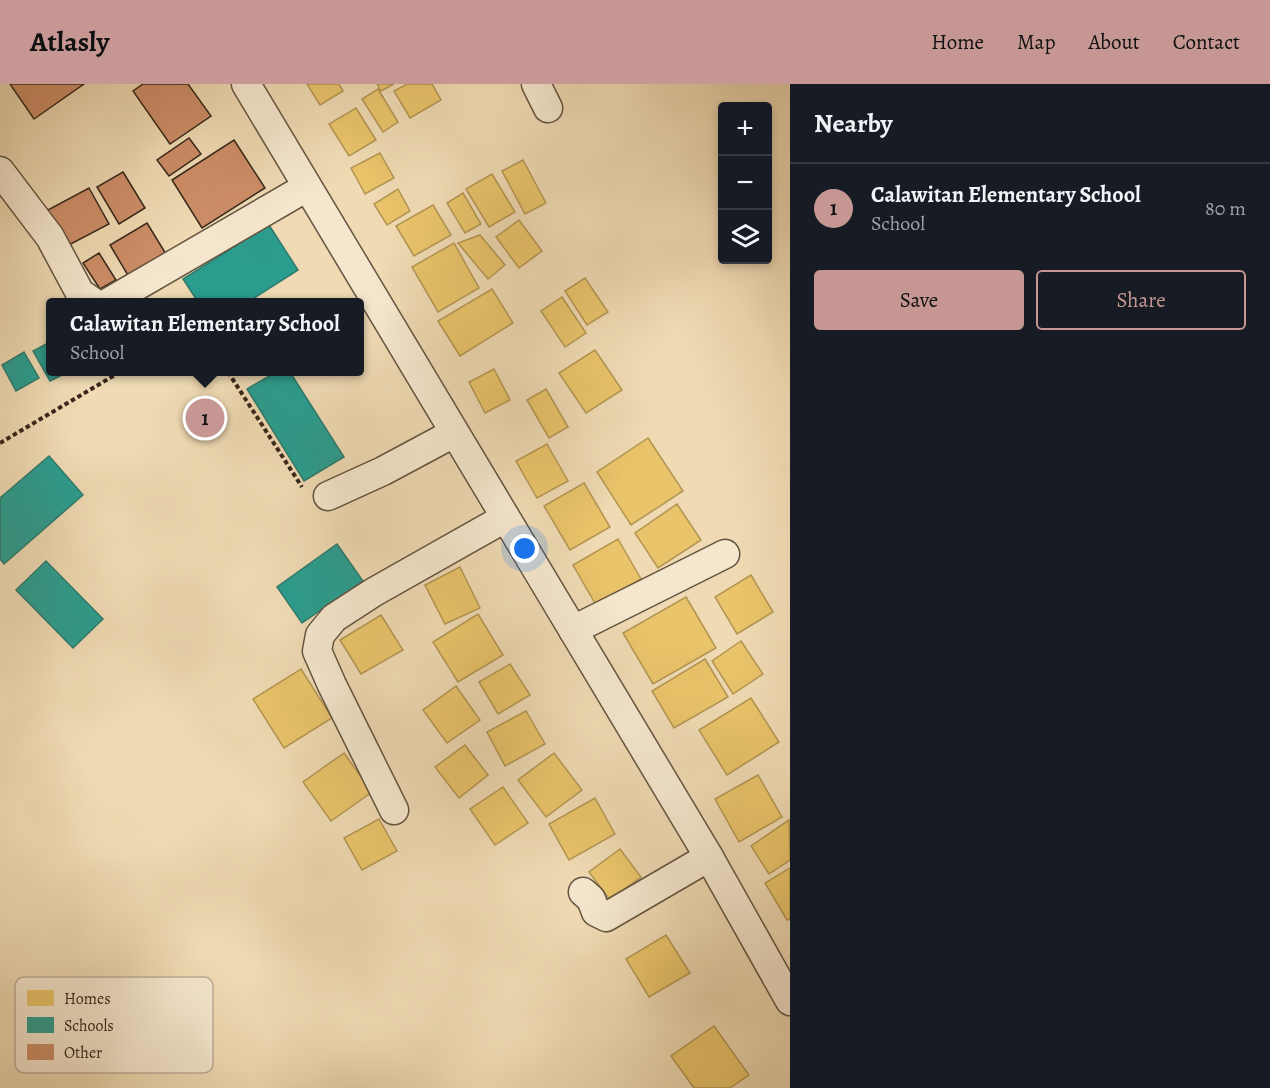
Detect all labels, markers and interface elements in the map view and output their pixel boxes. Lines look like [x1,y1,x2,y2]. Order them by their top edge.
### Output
text: Atlasly [30,23,109,61]
text: Home [931,28,984,56]
text: Map [1017,28,1055,56]
text: About [1088,28,1140,56]
text: Contact [1173,28,1240,56]
map controls [718,102,772,264]
button: + [718,102,772,156]
text: Nearby [814,106,893,141]
button: − [718,156,772,210]
text: Calawitan Elementary School [871,180,1141,210]
text: 1 [830,195,837,222]
text: 80 m [1205,195,1246,222]
button: layers [718,210,772,264]
text: School [871,210,925,237]
button: Save [814,270,1024,330]
button: Share [1036,270,1246,330]
popup [46,298,364,376]
text: Calawitan Elementary School [70,309,340,339]
text: School [70,339,124,366]
pin: 1 [186,396,224,440]
your location [510,534,539,563]
legend [15,977,213,1073]
text: Homes [64,988,111,1010]
text: Schools [64,1015,114,1037]
text: Other [64,1042,102,1064]

